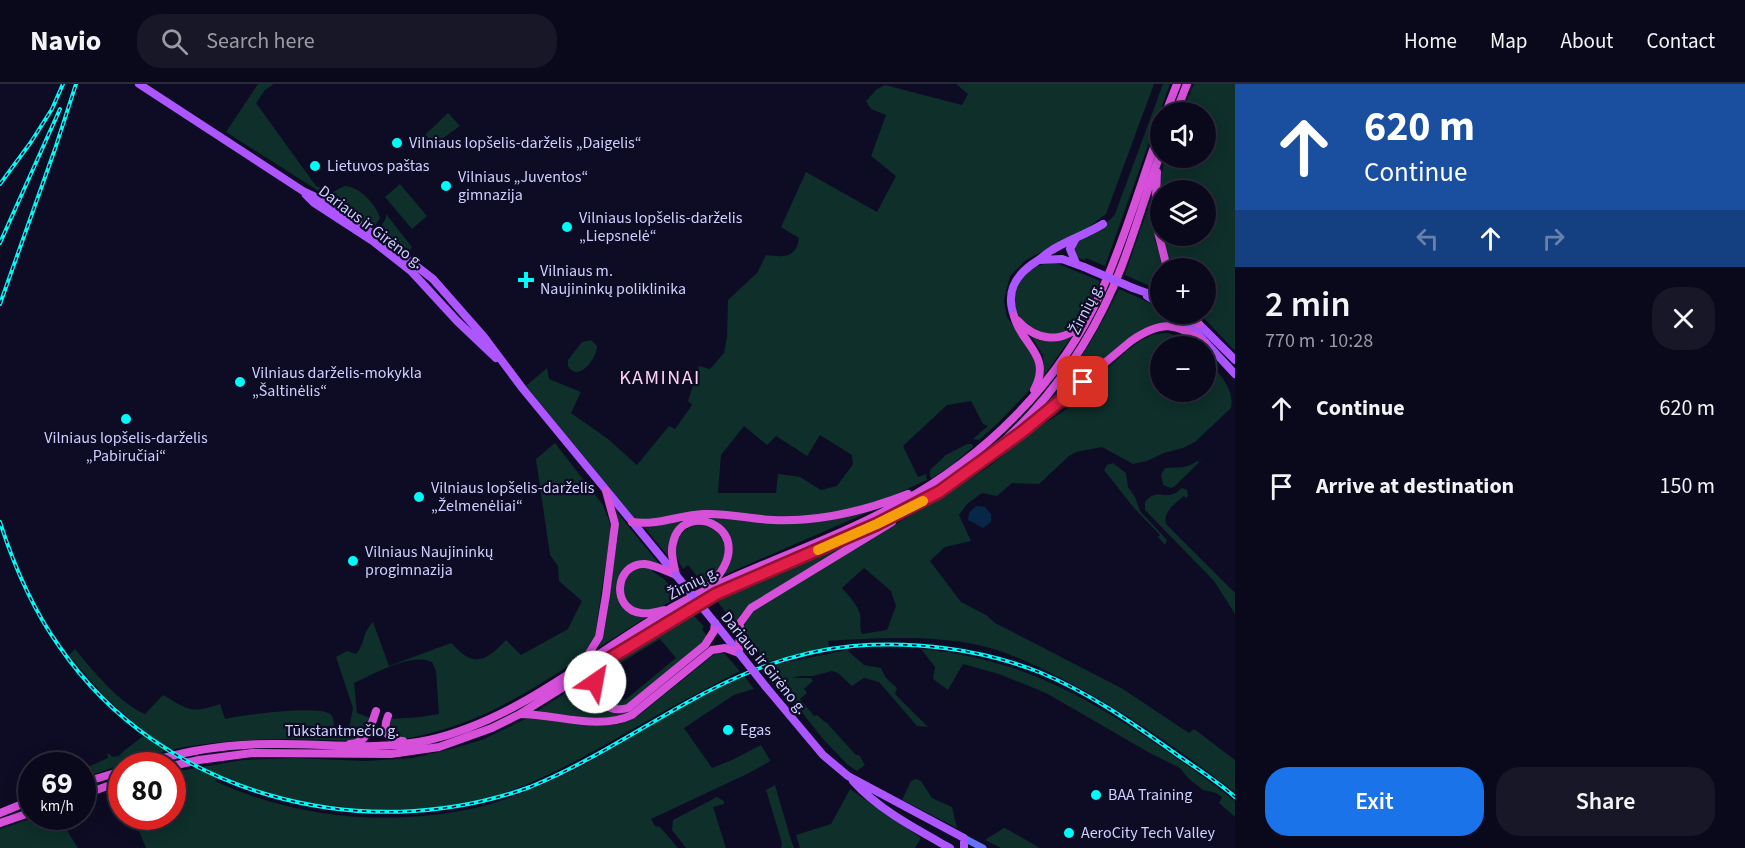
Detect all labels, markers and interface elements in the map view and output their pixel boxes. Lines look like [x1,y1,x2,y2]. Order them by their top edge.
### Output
search box [137,14,557,68]
text: Navio [30,21,101,61]
icon: search [158,25,191,58]
text: Search here [206,25,315,57]
text: Home [1404,26,1457,56]
text: Map [1490,26,1528,56]
text: About [1561,26,1613,56]
text: Contact [1646,26,1715,56]
text: 620 m [1364,97,1475,157]
map controls [1150,102,1216,402]
button: sound [1150,102,1216,168]
icon: ahead [1265,108,1343,186]
place label: Vilniaus lopšelis-darželis „Daigelis“ [409,132,642,154]
marker: Vilniaus lopšelis-darželis „Daigelis“ [390,136,404,150]
text: Continue [1364,153,1467,192]
place label: Lietuvos paštas [327,155,430,177]
marker: Lietuvos paštas [308,159,322,173]
place label: Vilniaus „Juventos“ gimnazija [458,166,588,206]
marker: Vilniaus „Juventos“ gimnazija [439,179,453,193]
street label: Dariaus ir Girėno g. [314,180,428,274]
button: layers [1150,180,1216,246]
place label: Vilniaus lopšelis-darželis „Liepsnelė“ [579,207,743,247]
marker: Vilniaus lopšelis-darželis „Liepsnelė“ [560,220,574,234]
icon: left [1411,222,1444,255]
icon: ahead [1474,222,1507,255]
icon: right [1537,222,1570,255]
button: + [1150,258,1216,324]
place label: Vilniaus m. Naujininkų poliklinika [540,260,686,300]
marker: Vilniaus m. Naujininkų poliklinika [517,271,535,289]
text: 2 min [1265,279,1351,330]
street label: Žirnių g. [1064,280,1108,338]
button: close [1652,287,1715,350]
text: 770 m · 10:28 [1265,327,1373,355]
button: − [1150,336,1216,402]
pin [1057,356,1108,407]
place label: Vilniaus darželis-mokykla „Šaltinėlis“ [252,362,422,402]
district label: KAMINAI [619,364,701,392]
icon: arrive [1066,365,1099,398]
marker: Vilniaus darželis-mokykla „Šaltinėlis“ [233,375,247,389]
icon: ahead [1265,392,1298,425]
text: Continue [1316,392,1405,424]
text: 620 m [1660,392,1715,424]
marker: Vilniaus lopšelis-darželis „Pabiručiai“ [119,412,133,426]
place label: Vilniaus lopšelis-darželis „Pabiručiai“ [44,427,208,467]
icon: arrive [1265,470,1298,503]
text: Arrive at destination [1316,470,1514,502]
text: 150 m [1660,470,1715,502]
place label: Vilniaus lopšelis-darželis „Želmenėliai“ [431,477,595,517]
marker: Vilniaus lopšelis-darželis „Želmenėliai“ [412,490,426,504]
place label: Vilniaus Naujininkų progimnazija [365,541,494,581]
marker: Vilniaus Naujininkų progimnazija [346,554,360,568]
street label: Žirnių g. [664,561,722,605]
street label: Dariaus ir Girėno g. [716,607,812,719]
position arrow [563,650,627,714]
place label: Egas [740,719,771,741]
street label: Tūkstantmečio g. [285,720,399,742]
marker: Egas [721,723,735,737]
speed limit sign: 80 [108,752,186,830]
text: 69 [41,762,73,805]
button: Exit [1265,767,1484,836]
button: Share [1496,767,1715,836]
place label: BAA Training [1108,784,1192,806]
marker: BAA Training [1089,788,1103,802]
text: km/h [40,796,74,817]
place label: AeroCity Tech Valley [1081,822,1216,844]
marker: AeroCity Tech Valley [1062,826,1076,840]

